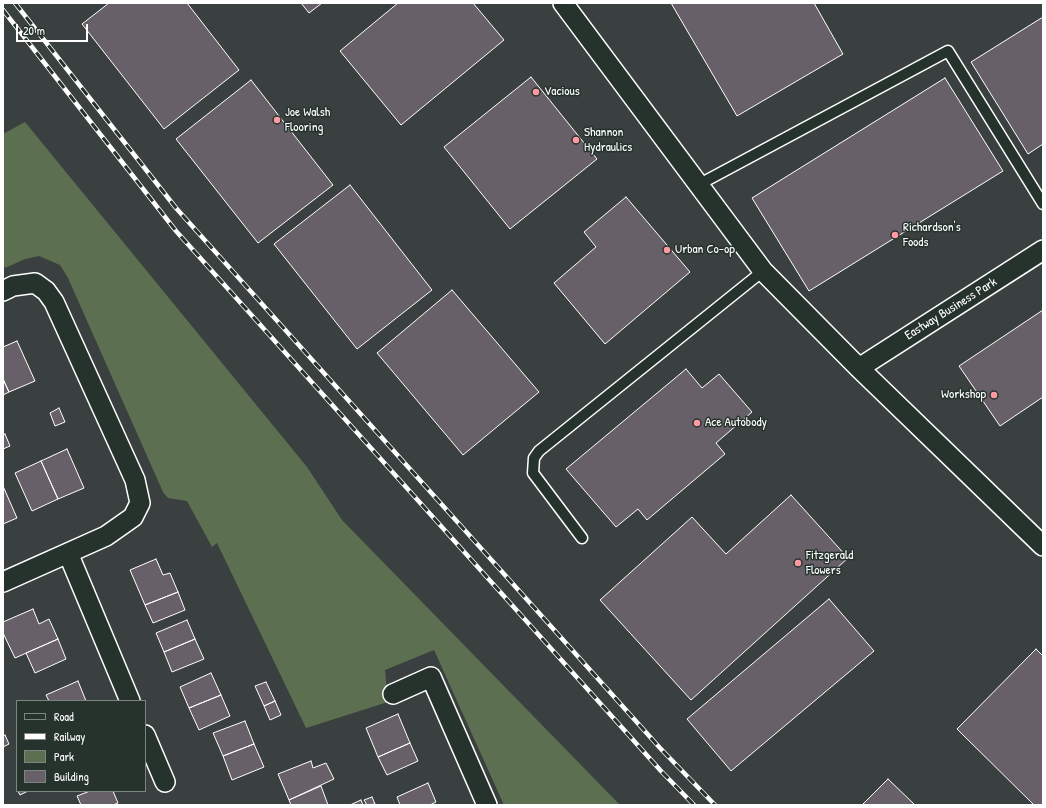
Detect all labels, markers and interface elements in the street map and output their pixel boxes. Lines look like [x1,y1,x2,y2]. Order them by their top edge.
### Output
scale bar [18,16,90,42]
text: 20 m [23,22,45,39]
place label: Vacious [544,84,580,100]
marker: Vacious [531,87,541,97]
place label: Joe Walsh Flooring [285,105,330,136]
marker: Joe Walsh Flooring [272,115,282,125]
place label: Shannon Hydraulics [584,125,632,156]
marker: Shannon Hydraulics [571,135,581,145]
place label: Richardson's Foods [903,220,961,251]
marker: Richardson's Foods [890,230,900,240]
place label: Urban Co-op [675,242,735,258]
marker: Urban Co-op [662,245,672,255]
street label: Eastway Business Park [902,274,1000,344]
place label: Workshop [941,387,986,403]
marker: Workshop [989,390,999,400]
place label: Ace Autobody [705,415,767,431]
marker: Ace Autobody [692,418,702,428]
place label: Fitzgerald Flowers [806,548,853,579]
marker: Fitzgerald Flowers [793,558,803,568]
legend [16,700,146,792]
text: Road [54,708,74,725]
text: Railway [54,728,85,745]
text: Park [54,748,74,765]
text: Building [54,768,89,785]

